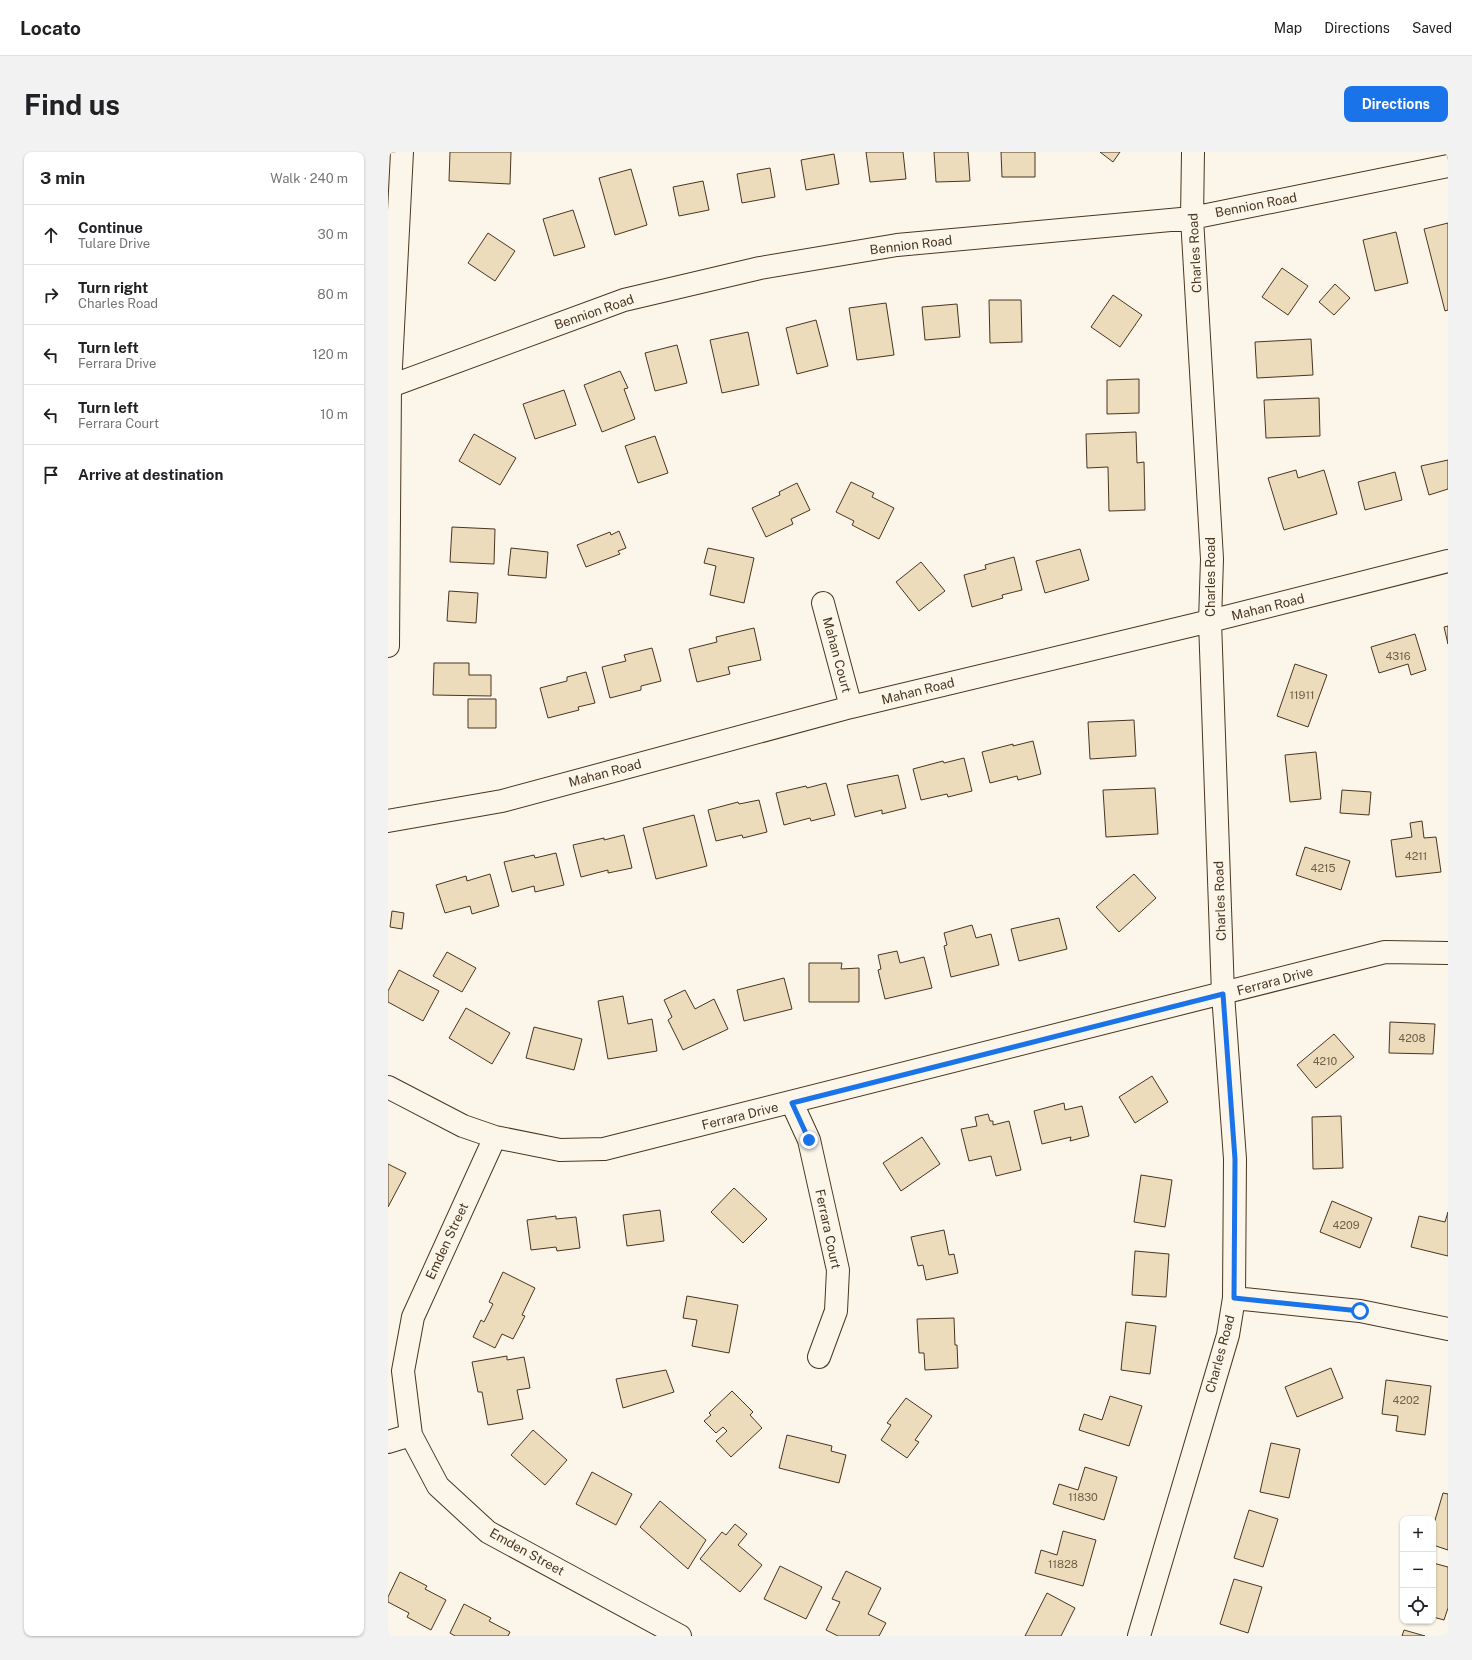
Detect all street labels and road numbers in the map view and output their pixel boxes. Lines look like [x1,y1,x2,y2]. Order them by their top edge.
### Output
street label: Bennion Road [1214,190,1298,220]
street label: Charles Road [1185,213,1205,293]
street label: Bennion Road [869,232,953,258]
street label: Bennion Road [552,291,636,333]
street label: Charles Road [1203,537,1218,617]
street label: Mahan Road [1230,591,1306,623]
street label: Mahan Court [820,615,854,695]
street label: Mahan Road [880,675,956,707]
street label: Mahan Road [567,756,643,790]
street label: Charles Road [1211,861,1229,941]
street label: Ferrara Drive [1235,964,1315,998]
street label: Ferrara Drive [700,1099,780,1133]
street label: Ferrara Court [812,1188,844,1270]
street label: Emden Street [423,1200,471,1282]
street label: Charles Road [1202,1313,1238,1395]
street label: Emden Street [487,1525,567,1579]

